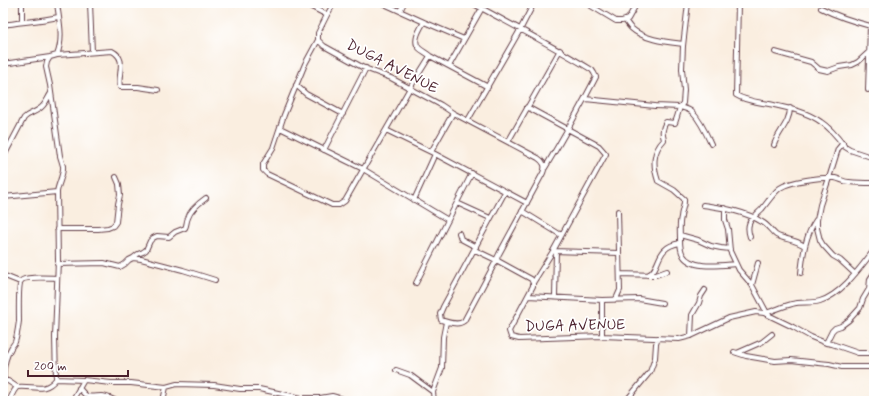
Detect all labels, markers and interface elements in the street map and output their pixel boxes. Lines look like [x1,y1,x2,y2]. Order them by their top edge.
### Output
street label: DUGA AVENUE [343,35,442,99]
street label: DUGA AVENUE [525,315,626,337]
scale bar [28,352,128,378]
text: 200 m [34,359,67,375]

